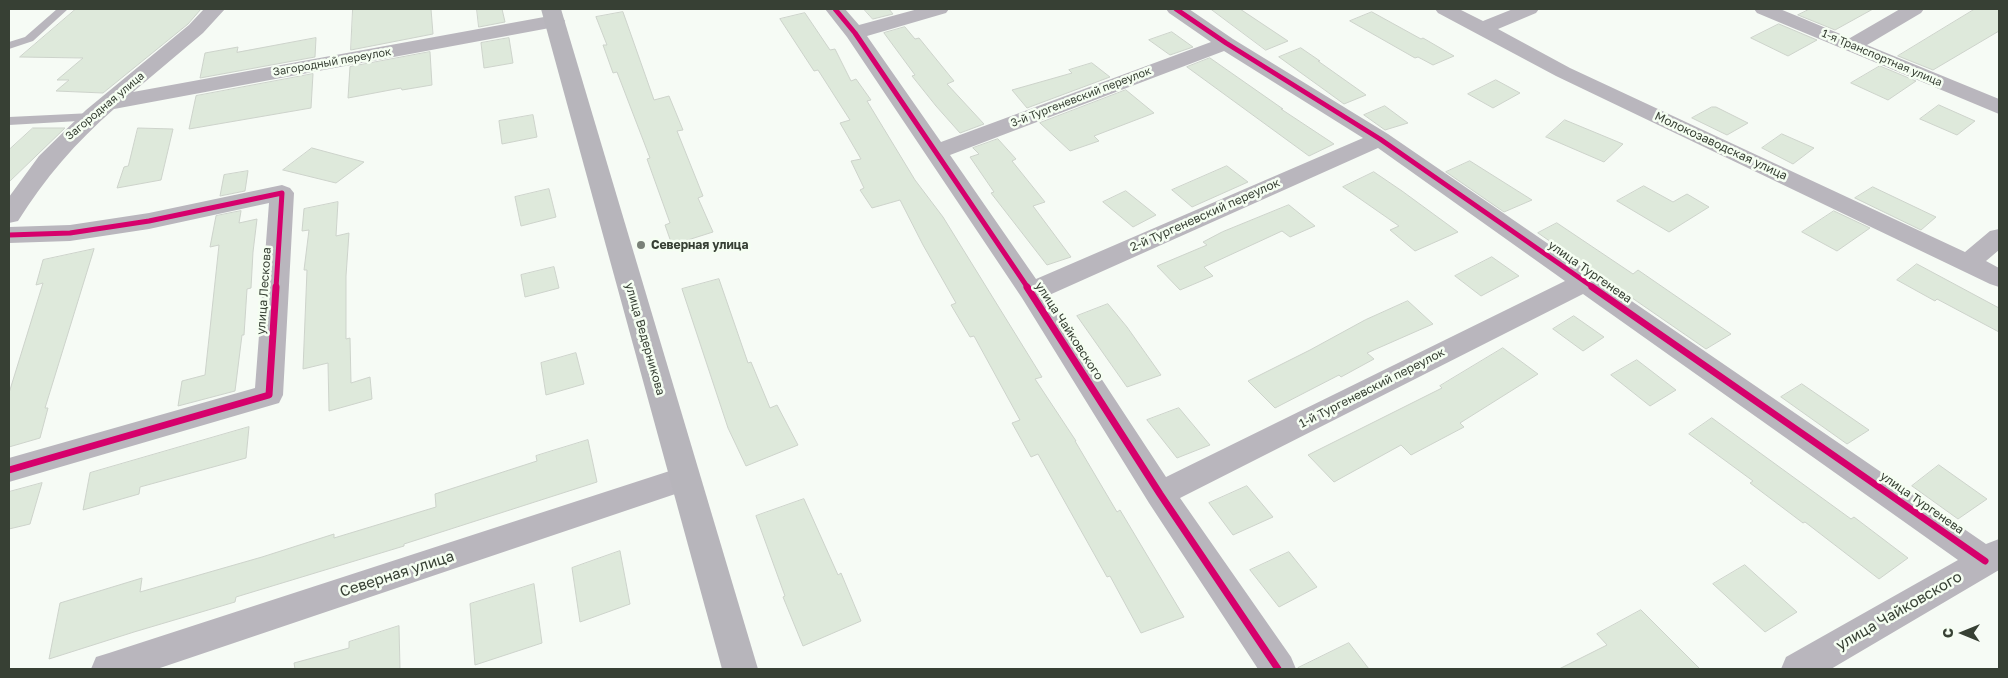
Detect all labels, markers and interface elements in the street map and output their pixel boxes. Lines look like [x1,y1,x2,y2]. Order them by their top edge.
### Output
street label: 1-я Транспортная улица [1820,27,1944,89]
street label: Загородный переулок [272,45,392,79]
street label: 3-й Тургеневский переулок [1009,64,1153,130]
street label: Загородная улица [63,69,147,143]
street label: Молокозаводская улица [1652,109,1790,183]
street label: 2-й Тургеневский переулок [1128,175,1282,255]
place label: Северная улица [651,238,748,252]
street label: улица Тургенева [1545,238,1635,306]
marker: Северная улица [635,239,647,251]
street label: улица Лескова [254,247,274,335]
street label: улица Чайковского [1032,279,1106,383]
street label: улица Ведерникова [622,281,668,397]
street label: 1-й Тургеневский переулок [1297,345,1447,431]
street label: улица Тургенева [1877,469,1967,537]
street label: Северная улица [338,547,456,601]
street label: улица Чайковского [1833,568,1965,654]
north arrow [1938,608,1988,658]
text: С [1939,628,1956,638]

